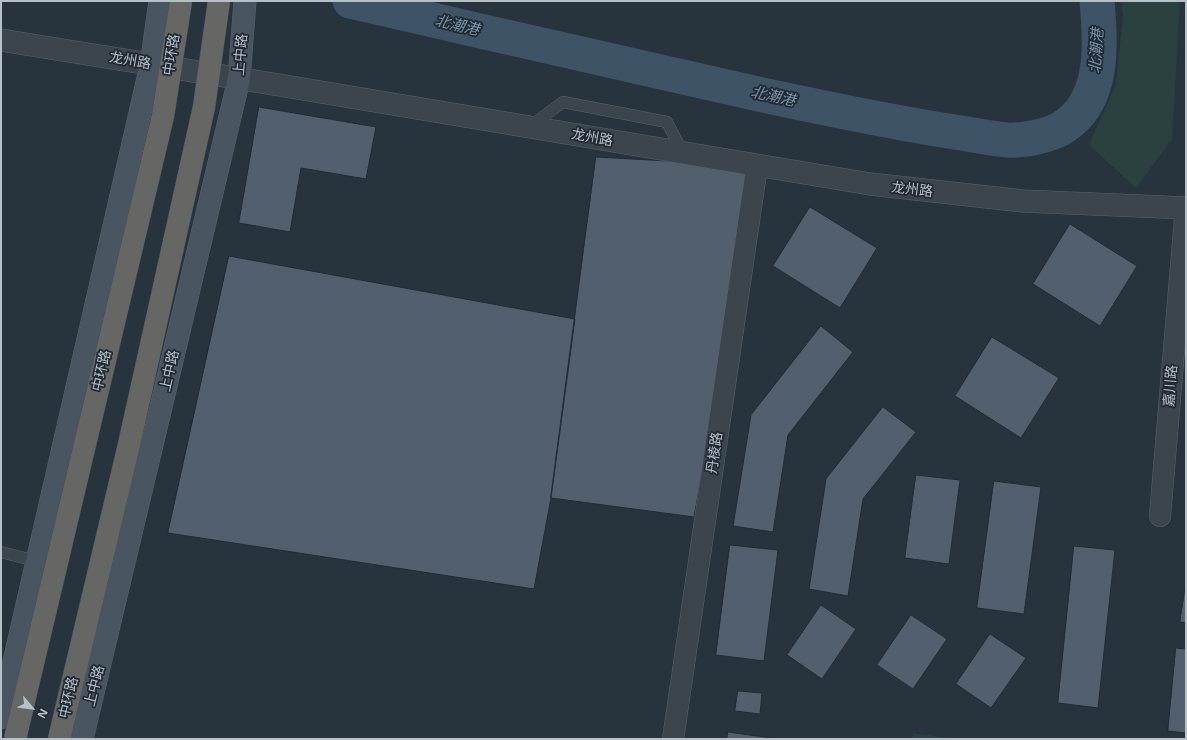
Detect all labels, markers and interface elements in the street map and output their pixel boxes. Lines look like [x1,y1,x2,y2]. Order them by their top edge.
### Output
water label: 北潮港 [433,12,481,40]
water label: 北潮港 [1086,28,1108,74]
street label: 中环路 [160,33,184,77]
street label: 上中路 [231,33,251,77]
street label: 龙州路 [108,49,152,73]
water label: 北潮港 [749,84,797,110]
street label: 龙州路 [570,126,614,150]
street label: 龙州路 [890,179,934,201]
street label: 中环路 [89,349,115,393]
street label: 上中路 [157,349,183,393]
street label: 嘉川路 [1161,364,1181,408]
street label: 丹棱路 [704,431,726,475]
street label: 上中路 [82,664,108,708]
street label: 中环路 [56,676,82,720]
north arrow [12,688,52,728]
text: N [34,706,52,721]

